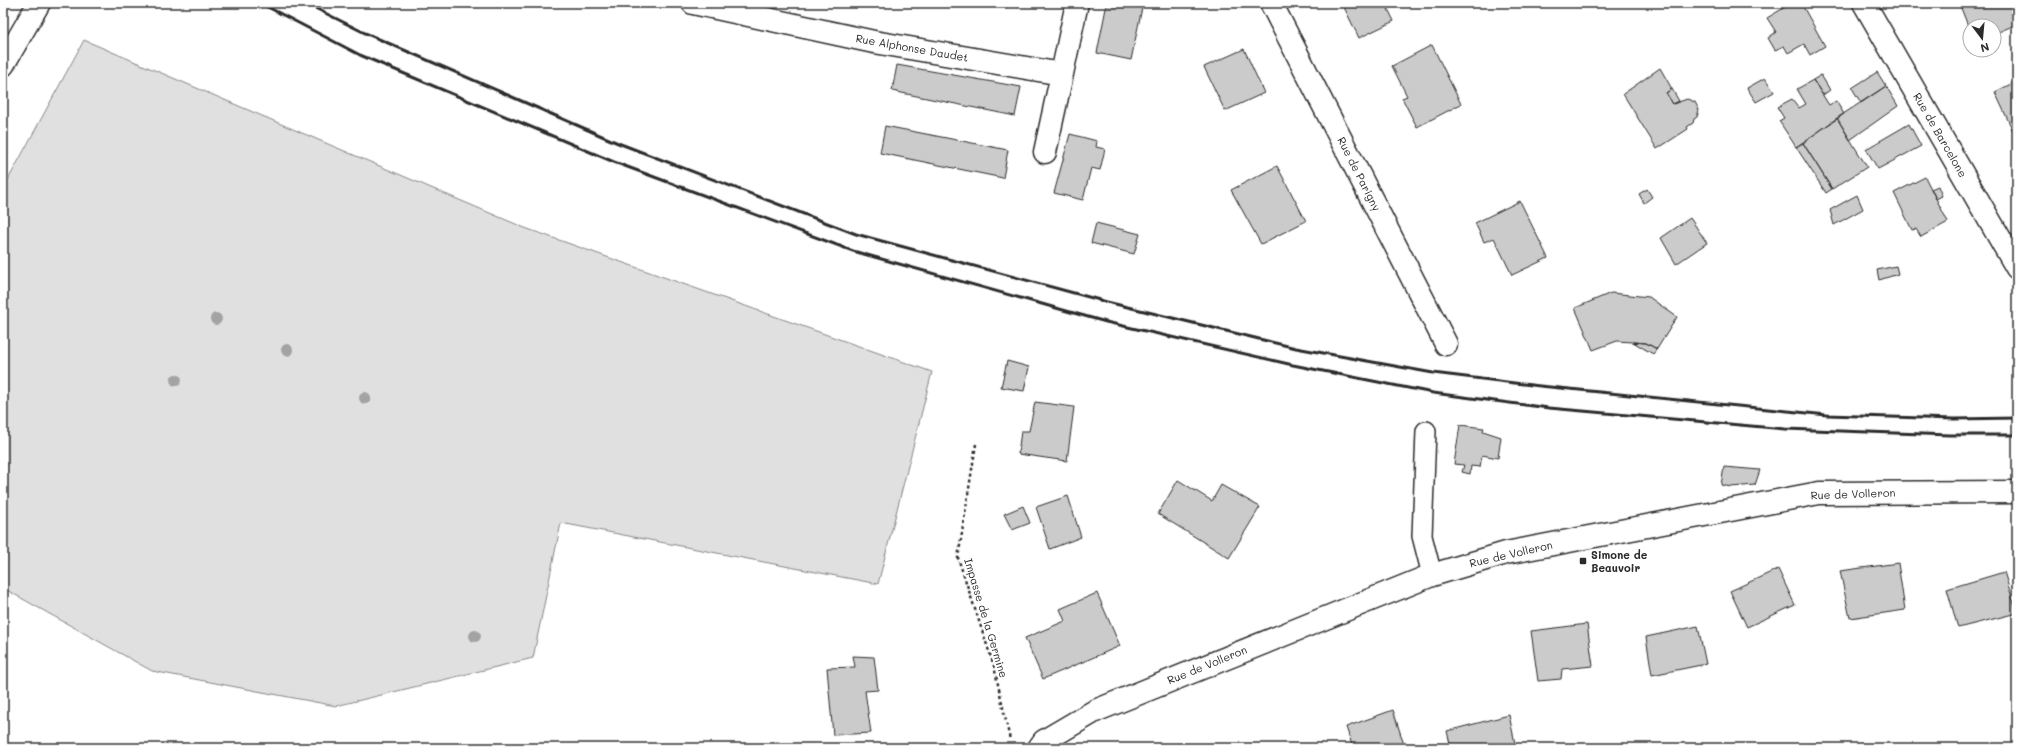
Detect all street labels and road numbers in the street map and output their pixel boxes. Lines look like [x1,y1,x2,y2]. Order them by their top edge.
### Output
street label: Rue Alphonse Daudet [855,30,970,65]
street label: Rue de Barcelone [1910,90,1971,180]
street label: Rue de Parigny [1334,134,1385,214]
street label: Rue de Volleron [1810,485,1896,502]
street label: Rue de Volleron [1468,537,1554,570]
street label: Impasse de la Germine [961,556,1012,680]
street label: Rue de Volleron [1165,642,1249,687]

